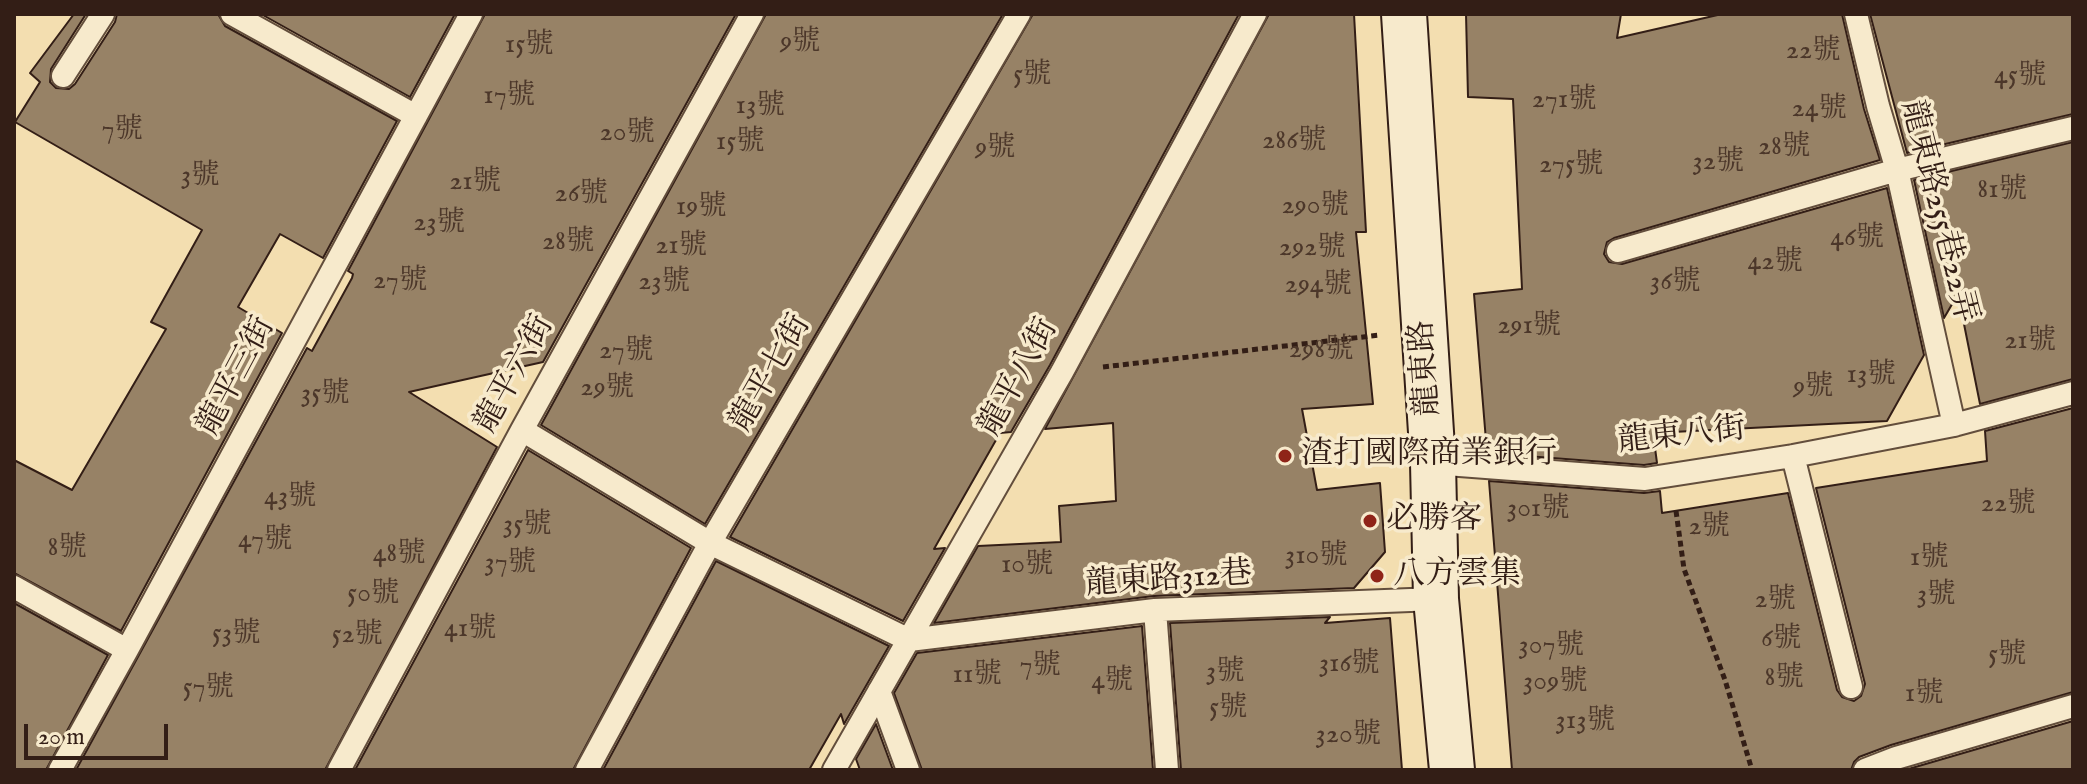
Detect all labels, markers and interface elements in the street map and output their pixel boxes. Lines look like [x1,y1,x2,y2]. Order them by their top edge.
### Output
house number: 9號 [780,26,820,60]
house number: 15號 [505,29,553,63]
house number: 22號 [1786,35,1840,69]
house number: 5號 [1013,59,1051,93]
house number: 45號 [1994,60,2046,94]
house number: 17號 [483,80,535,114]
house number: 271號 [1532,84,1596,118]
house number: 13號 [736,90,784,124]
house number: 24號 [1792,93,1846,127]
street label: 龍東路255巷22弄 [1891,97,1983,327]
house number: 7號 [101,114,143,148]
house number: 20號 [600,117,654,151]
house number: 286號 [1262,125,1326,159]
house number: 15號 [716,126,764,160]
house number: 28號 [1758,131,1810,165]
house number: 9號 [975,132,1015,166]
house number: 32號 [1692,146,1744,180]
house number: 275號 [1539,149,1603,183]
house number: 3號 [181,160,219,194]
house number: 21號 [449,166,501,200]
house number: 81號 [1977,174,2027,208]
house number: 26號 [555,178,607,212]
house number: 290號 [1281,190,1349,224]
house number: 19號 [676,191,726,225]
house number: 23號 [413,207,465,241]
house number: 46號 [1830,222,1884,256]
house number: 28號 [542,226,594,260]
house number: 21號 [655,230,707,264]
house number: 292號 [1279,232,1345,266]
house number: 42號 [1748,246,1802,280]
house number: 27號 [373,265,427,299]
house number: 23號 [638,266,690,300]
house number: 36號 [1650,266,1700,300]
house number: 294號 [1285,269,1351,303]
street label: 龍平七街 [723,309,821,439]
street label: 龍平六街 [468,310,564,440]
house number: 291號 [1497,310,1561,344]
street label: 龍平三街 [191,311,285,443]
street label: 龍平八街 [972,313,1068,443]
street label: 龍東路 [1404,319,1450,417]
house number: 21號 [2004,325,2056,359]
house number: 298號 [1289,334,1353,368]
house number: 27號 [599,335,653,369]
house number: 13號 [1847,359,1895,393]
house number: 9號 [1793,371,1833,405]
house number: 29號 [580,372,634,406]
house number: 35號 [301,378,349,412]
street label: 龍東八街 [1616,411,1748,463]
place label: 渣打國際商業銀行 [1301,437,1557,475]
marker: 渣打國際商業銀行 [1276,447,1294,465]
house number: 43號 [264,481,316,515]
house number: 22號 [1981,488,2035,522]
house number: 301號 [1507,493,1569,527]
place label: 必勝客 [1386,502,1482,540]
house number: 35號 [503,509,551,543]
house number: 2號 [1688,511,1730,545]
marker: 必勝客 [1361,512,1379,530]
house number: 47號 [238,524,292,558]
house number: 8號 [48,532,86,566]
house number: 48號 [373,538,425,572]
house number: 310號 [1285,540,1347,574]
house number: 1號 [1910,542,1948,576]
house number: 37號 [484,547,536,581]
house number: 10號 [1001,549,1053,583]
street label: 龍東路312巷 [1084,556,1254,606]
place label: 八方雲集 [1393,557,1521,595]
marker: 八方雲集 [1368,567,1386,585]
house number: 50號 [347,578,399,612]
house number: 3號 [1917,579,1955,613]
house number: 2號 [1754,584,1796,618]
house number: 41號 [444,613,496,647]
house number: 53號 [212,618,260,652]
house number: 52號 [331,619,383,653]
house number: 6號 [1761,623,1801,657]
house number: 307號 [1518,630,1584,664]
house number: 5號 [1988,639,2026,673]
house number: 316號 [1319,648,1379,682]
house number: 7號 [1019,650,1061,684]
house number: 3號 [1206,656,1244,690]
house number: 11號 [953,659,1001,693]
house number: 8號 [1765,662,1803,696]
house number: 4號 [1091,665,1133,699]
house number: 309號 [1523,666,1587,700]
house number: 57號 [182,672,234,706]
house number: 1號 [1905,678,1943,712]
house number: 5號 [1209,692,1247,726]
house number: 313號 [1555,705,1615,739]
scale bar [28,708,172,758]
house number: 320號 [1315,719,1381,753]
text: 20 m [38,722,85,753]

